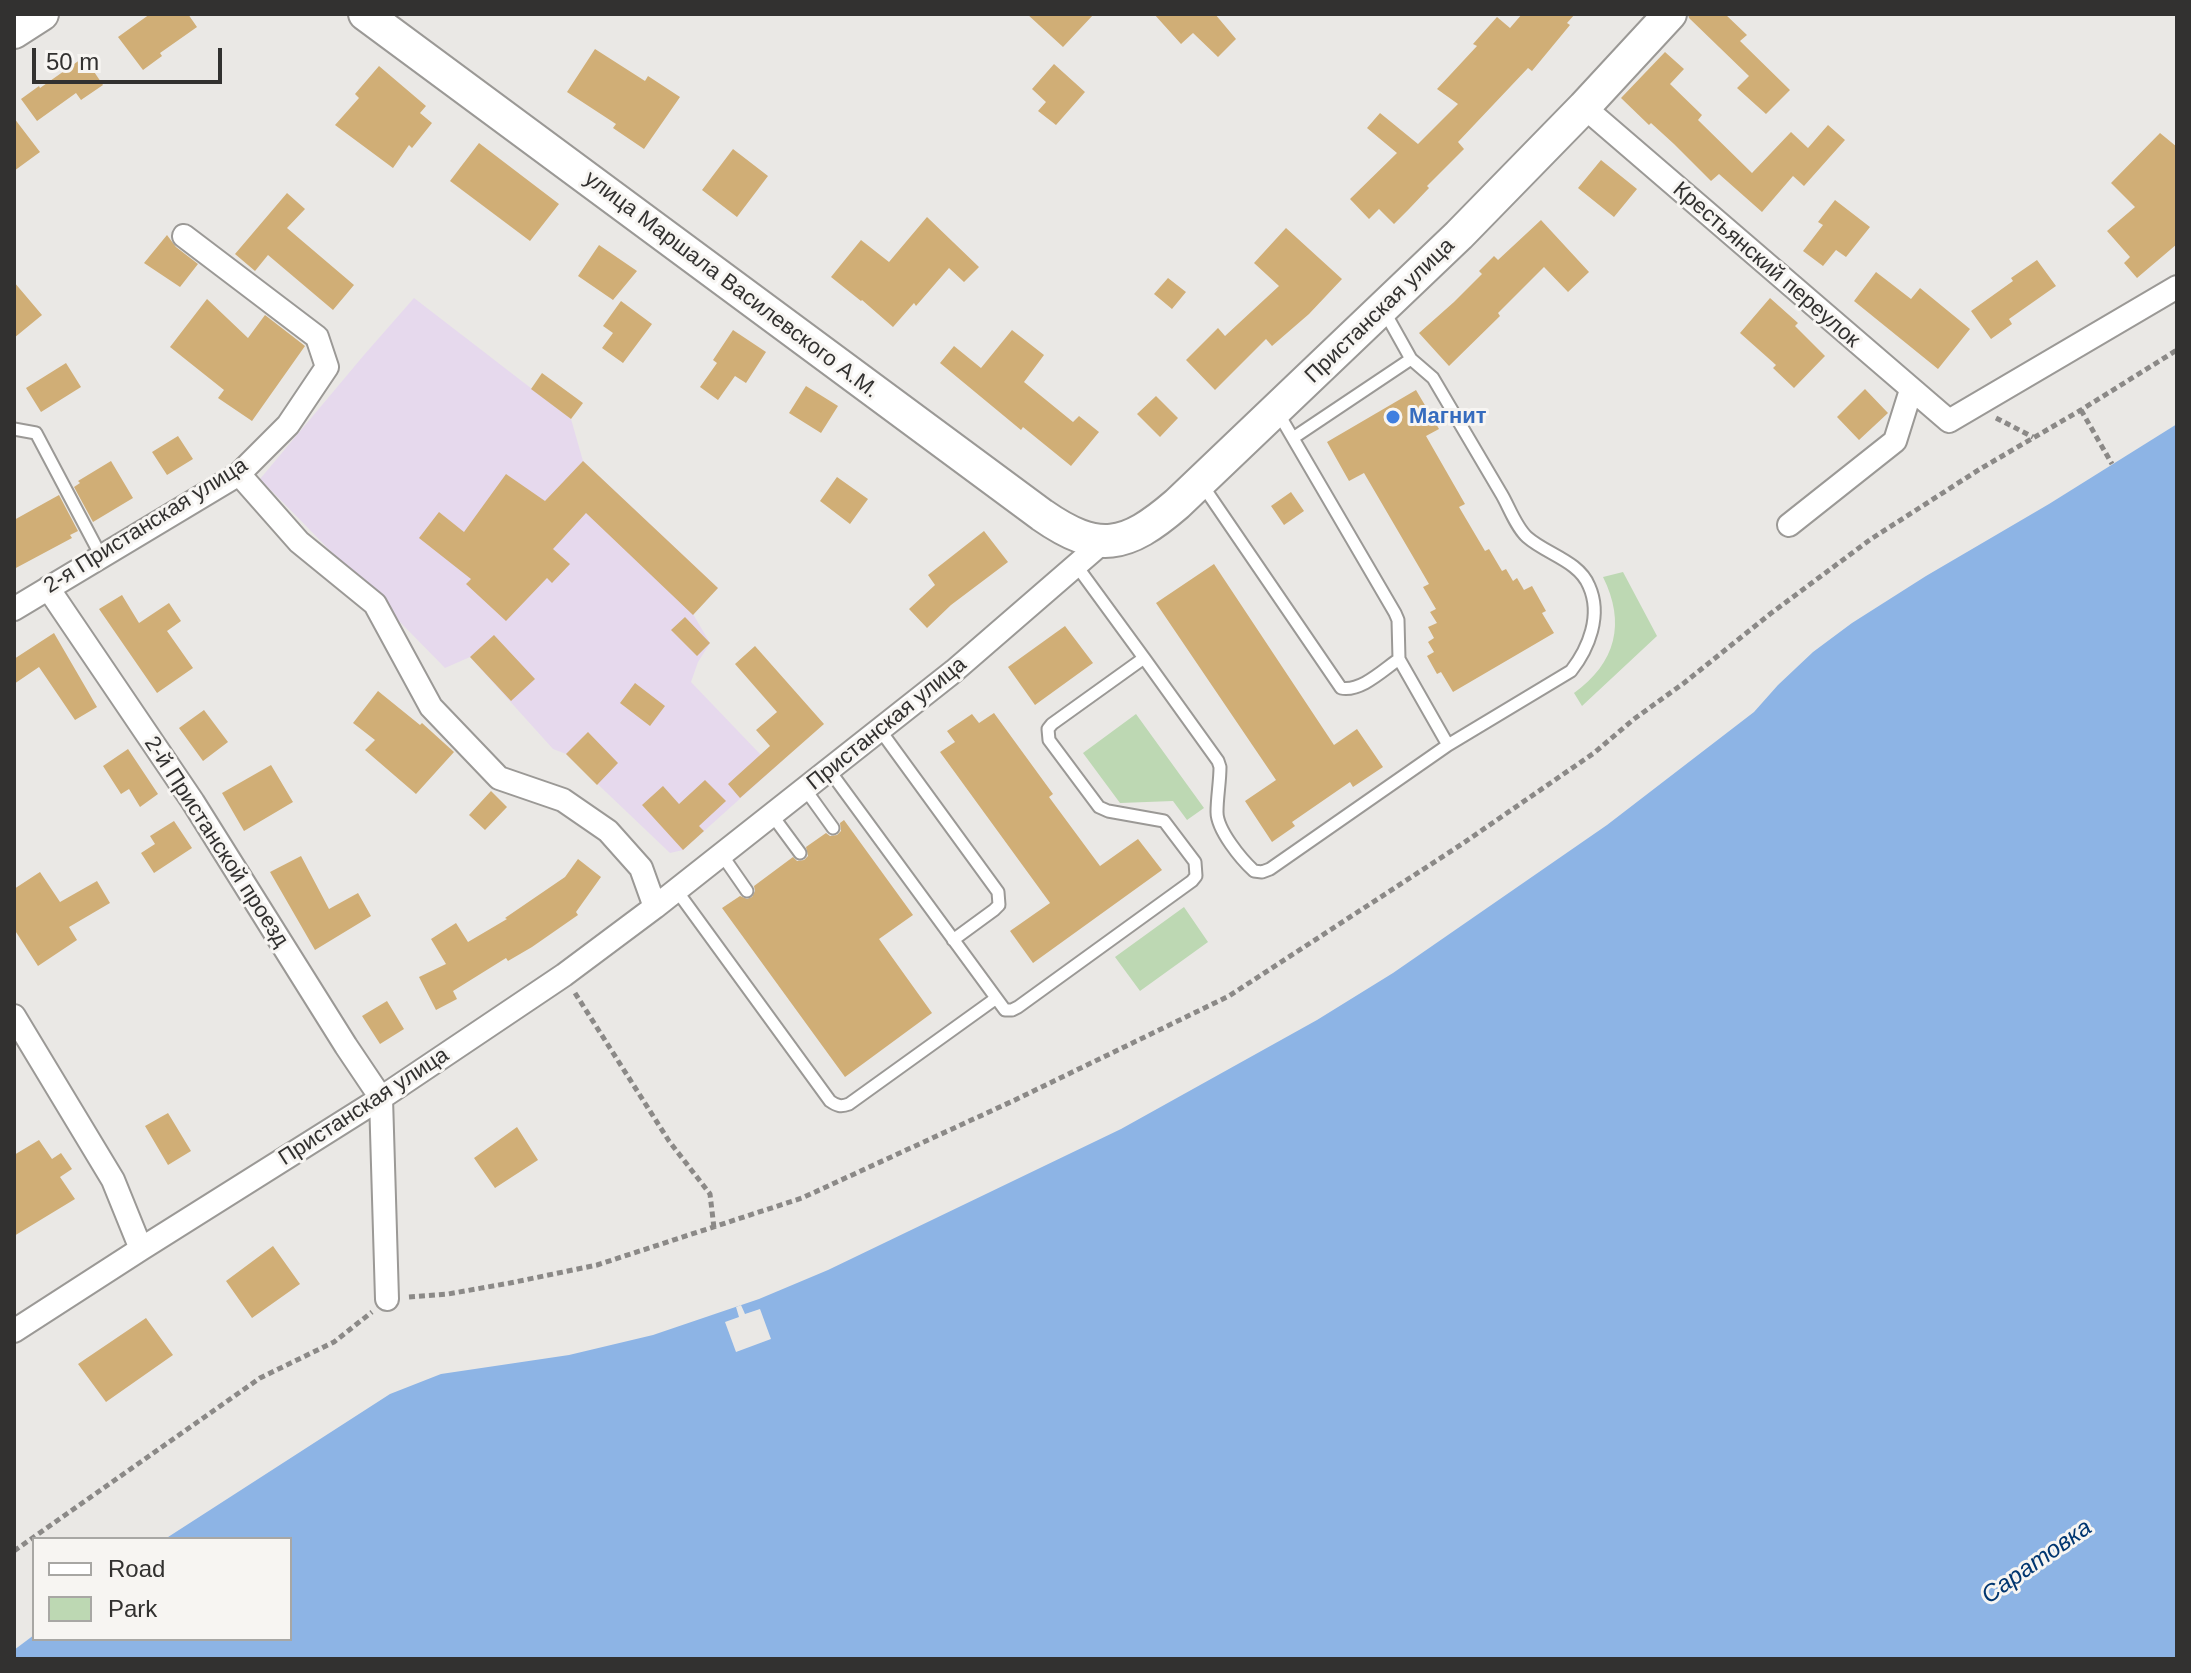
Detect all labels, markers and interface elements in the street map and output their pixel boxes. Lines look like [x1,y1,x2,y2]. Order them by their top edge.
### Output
scale bar [36,32,226,82]
text: 50 m [46,48,99,75]
street label: улица Маршала Василевского А.М. [579,166,883,404]
street label: Крестьянский переулок [1667,177,1865,353]
street label: Пристанская улица [1300,233,1460,389]
place label: Магнит [1409,404,1487,430]
marker: Магнит [1384,408,1402,426]
street label: 2-я Пристанская улица [39,453,253,599]
street label: Пристанская улица [802,652,972,796]
street label: 2-й Пристанской проезд [138,732,294,952]
street label: Пристанская улица [274,1042,454,1172]
water label: Саратовка [1976,1514,2098,1610]
legend [32,1537,292,1641]
text: Road [108,1555,165,1582]
text: Park [108,1595,157,1622]

